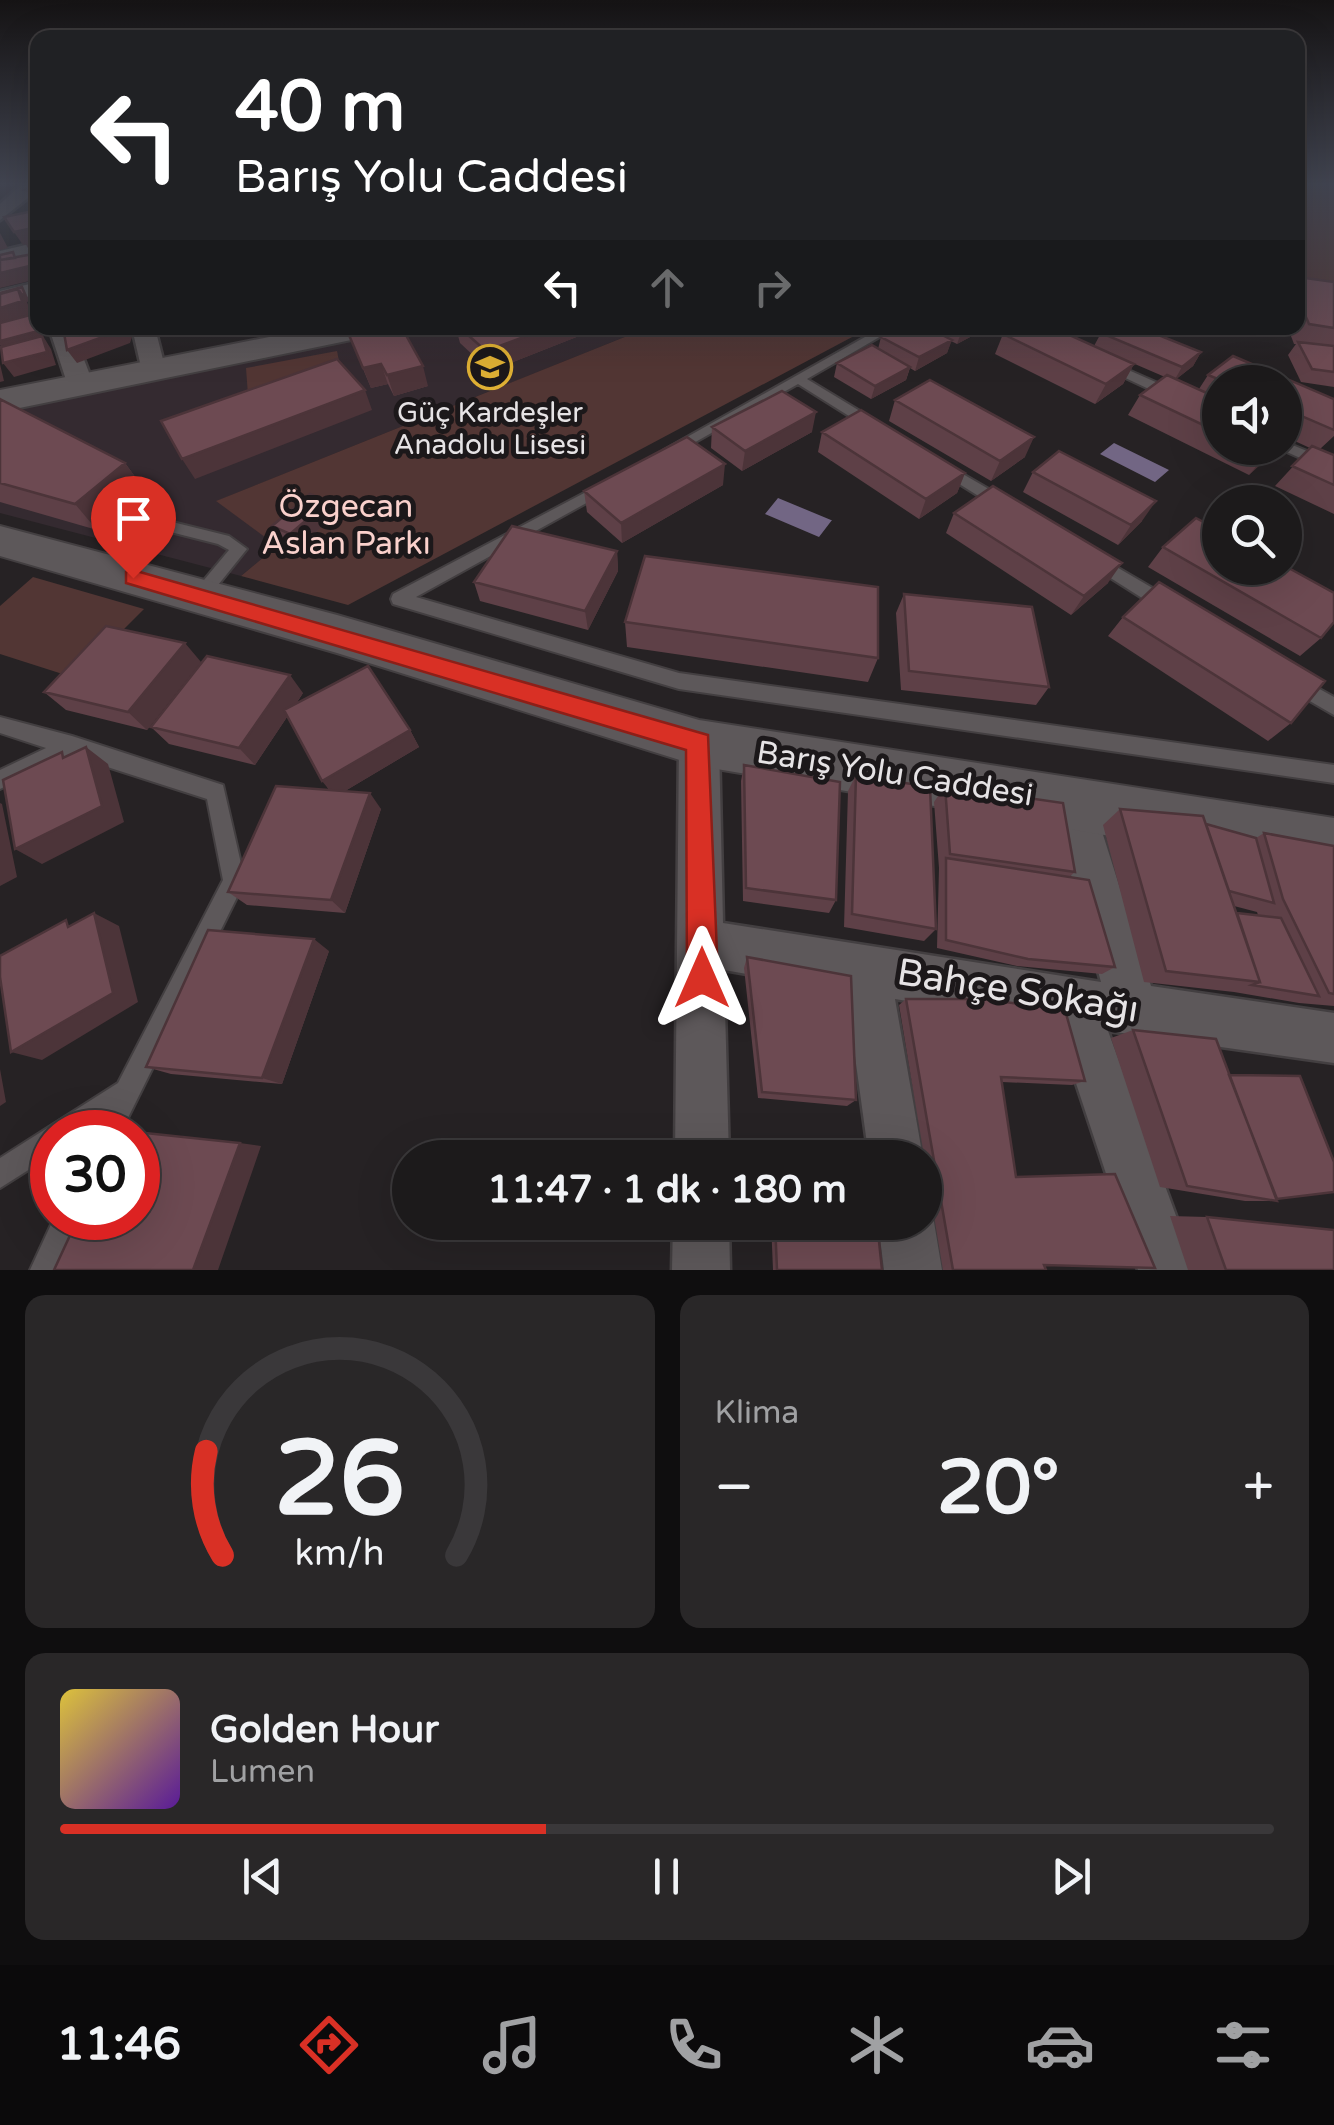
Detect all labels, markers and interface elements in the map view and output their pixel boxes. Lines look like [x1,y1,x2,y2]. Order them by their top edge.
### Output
text: 40 m [235,66,405,150]
icon: left [70,70,200,200]
text: Barış Yolu Caddesi [235,151,628,205]
icon: left [535,260,590,315]
icon: ahead [640,260,695,315]
icon: right [745,260,800,315]
school or university icon: Güç Kardeşler Anadolu Lisesi [467,344,513,390]
map controls [1202,365,1302,585]
button: sound [1202,365,1302,465]
place label: Güç Kardeşler Anadolu Lisesi [394,396,586,462]
pin [91,476,176,579]
button: search [1202,485,1302,585]
park label: Özgecan Aslan Parkı [261,488,431,563]
icon: arrive [106,491,161,546]
street label: Barış Yolu Caddesi [754,733,1036,815]
position arrow [650,926,754,1030]
street label: Bahçe Sokağı [894,949,1142,1033]
speed limit sign: 30 [30,1110,160,1240]
text: 11:47 · 1 dk · 180 m [487,1167,847,1213]
text: Klima [715,1394,799,1432]
text: 26 [274,1418,405,1543]
text: 20° [937,1443,1060,1533]
text: − [715,1455,754,1521]
text: + [1243,1455,1274,1521]
text: km/h [295,1532,385,1575]
text: Golden Hour [210,1707,439,1753]
text: Lumen [210,1753,315,1791]
icon: previous [235,1849,290,1904]
icon: pause [639,1849,694,1904]
icon: next [1044,1849,1099,1904]
icon: directions [294,2010,364,2080]
icon: music [477,2010,547,2080]
icon: phone [659,2010,729,2080]
icon: climate [842,2010,912,2080]
icon: car [1025,2010,1095,2080]
icon: filters [1208,2010,1278,2080]
text: 11:46 [56,2018,181,2072]

